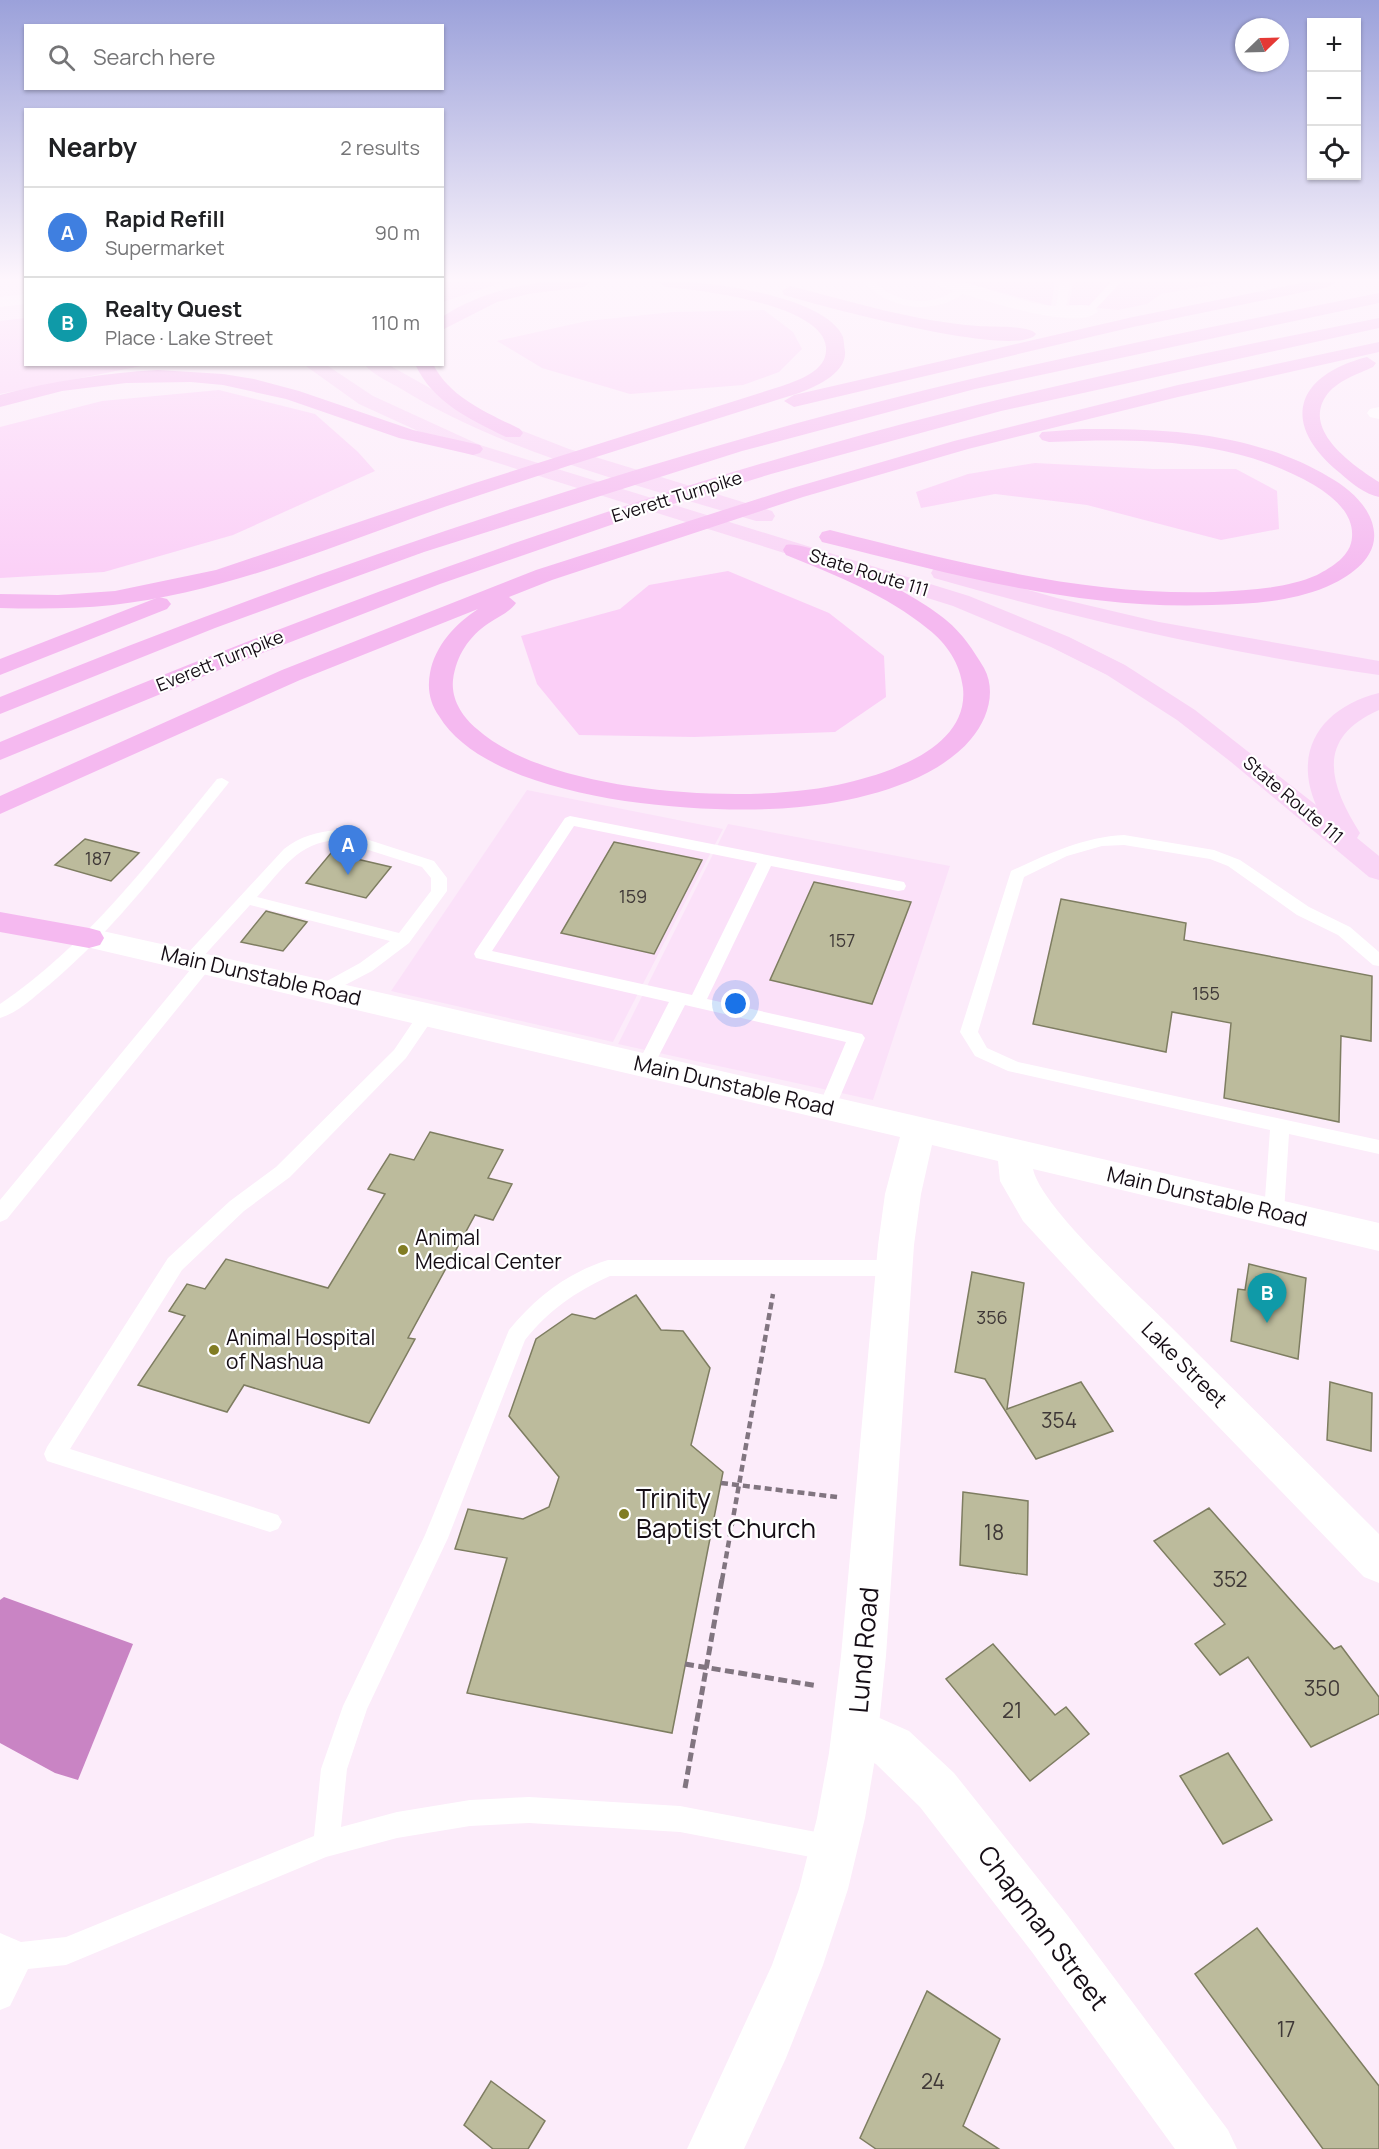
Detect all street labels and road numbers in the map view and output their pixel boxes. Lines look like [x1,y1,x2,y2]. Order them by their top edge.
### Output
street label: Everett Turnpike [609,465,745,527]
street label: State Route 111 [806,542,932,602]
street label: Everett Turnpike [152,624,287,697]
street label: State Route 111 [1238,750,1349,848]
street label: Main Dunstable Road [158,938,364,1012]
street label: Main Dunstable Road [631,1048,837,1122]
street label: Main Dunstable Road [1104,1159,1310,1233]
street label: Lake Street [1136,1315,1234,1413]
street label: Lund Road [840,1585,886,1714]
street label: Chapman Street [970,1838,1118,2017]

